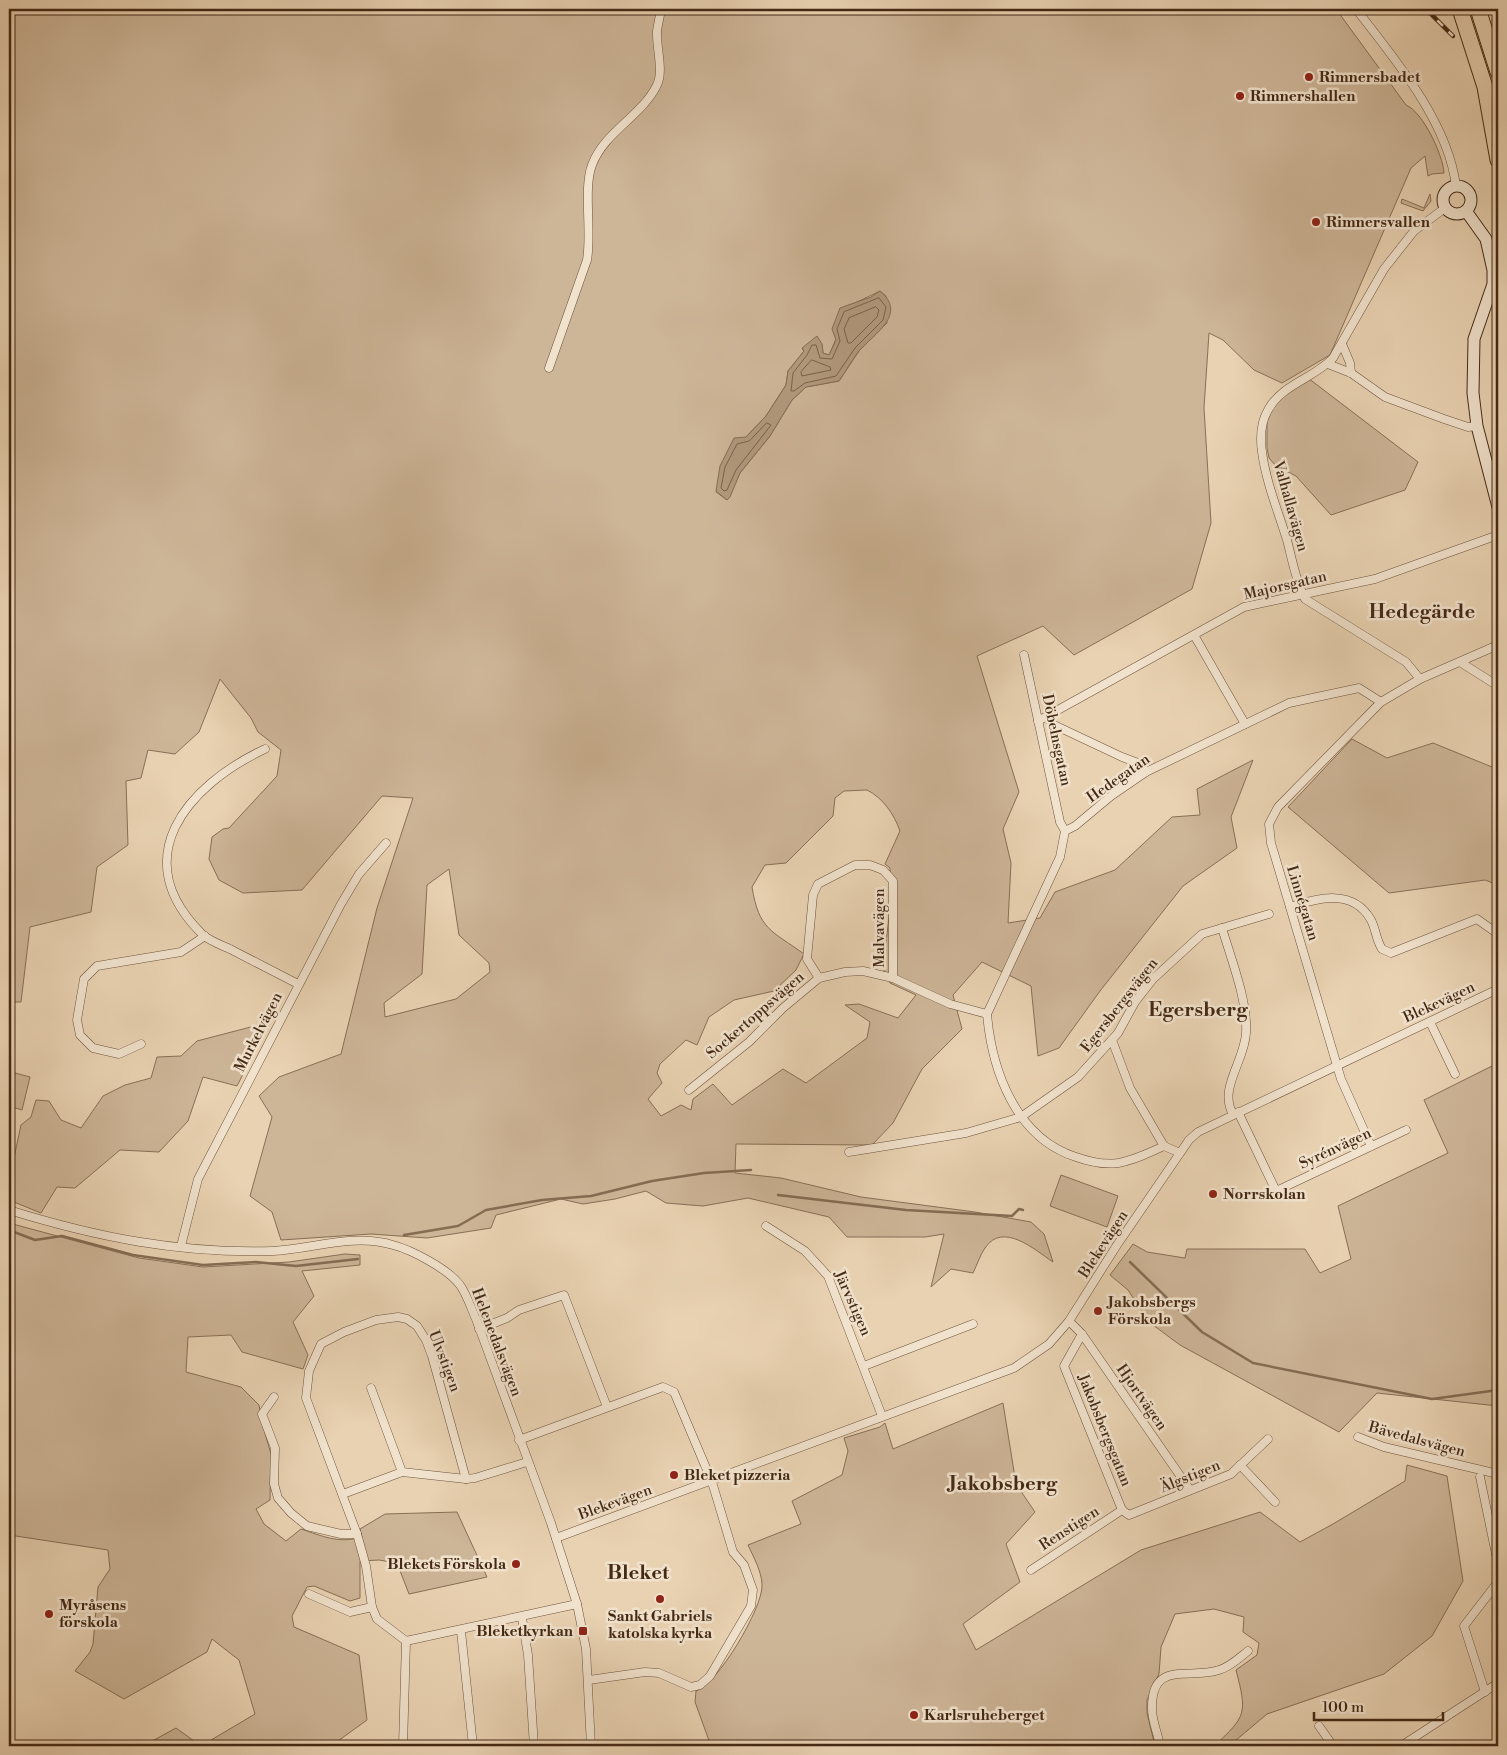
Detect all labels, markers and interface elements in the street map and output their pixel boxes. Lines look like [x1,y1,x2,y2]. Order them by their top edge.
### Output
place label: Rimnersbadet [1319,68,1421,87]
marker: Rimnersbadet [1303,71,1315,83]
place label: Rimnershallen [1250,87,1356,106]
marker: Rimnershallen [1234,90,1246,102]
place label: Rimnersvallen [1326,213,1431,232]
marker: Rimnersvallen [1310,216,1322,228]
street label: Valhallavägen [1268,458,1313,554]
street label: Majorsgatan [1242,567,1329,604]
district label: Hedegärde [1369,600,1475,625]
street label: Döbelnsgatan [1037,692,1076,788]
street label: Hedegatan [1083,750,1154,807]
street label: Linnégatan [1282,863,1323,943]
street label: Malvavägen [870,888,889,968]
street label: Egersbergsvägen [1077,954,1162,1056]
street label: Sockertoppsvägen [702,968,808,1063]
street label: Blekevägen [1399,978,1478,1028]
street label: Murkelvägen [230,989,287,1075]
district label: Egersberg [1148,998,1248,1023]
street label: Syrénvägen [1296,1123,1374,1173]
place label: Norrskolan [1223,1185,1306,1204]
marker: Norrskolan [1207,1188,1219,1200]
street label: Blekevägen [1074,1207,1132,1283]
street label: Järvstigen [829,1267,875,1339]
street label: Helenedalsvägen [467,1285,526,1399]
place label: Jakobsbergs Förskola [1106,1293,1196,1329]
marker: Jakobsbergs Förskola [1092,1305,1104,1317]
street label: Ulvstigen [424,1328,465,1395]
street label: Hjortvägen [1112,1360,1171,1434]
street label: Jakobsbergsgatan [1073,1370,1136,1489]
street label: Bävedalsvägen [1365,1417,1467,1462]
street label: Älgstigen [1156,1456,1223,1498]
place label: Bleket pizzeria [684,1466,791,1485]
marker: Bleket pizzeria [668,1469,680,1481]
district label: Jakobsberg [946,1472,1058,1497]
street label: Blekevägen [575,1480,655,1525]
street label: Renstigen [1036,1502,1103,1555]
place label: Blekets Förskola [387,1555,507,1574]
marker: Blekets Förskola [510,1558,522,1570]
district label: Bleket [607,1561,670,1586]
marker: Sankt Gabriels katolska kyrka [654,1593,666,1605]
place label: Myråsens förskola [59,1596,126,1632]
place label: Sankt Gabriels katolska kyrka [608,1607,713,1643]
marker: Myråsens förskola [43,1608,55,1620]
place label: Bleketkyrkan [476,1622,574,1641]
marker: Bleketkyrkan [577,1625,589,1637]
scale bar [1314,1690,1443,1722]
text: 100 m [1322,1698,1364,1717]
place label: Karlsruheberget [924,1706,1045,1725]
marker: Karlsruheberget [908,1709,920,1721]

